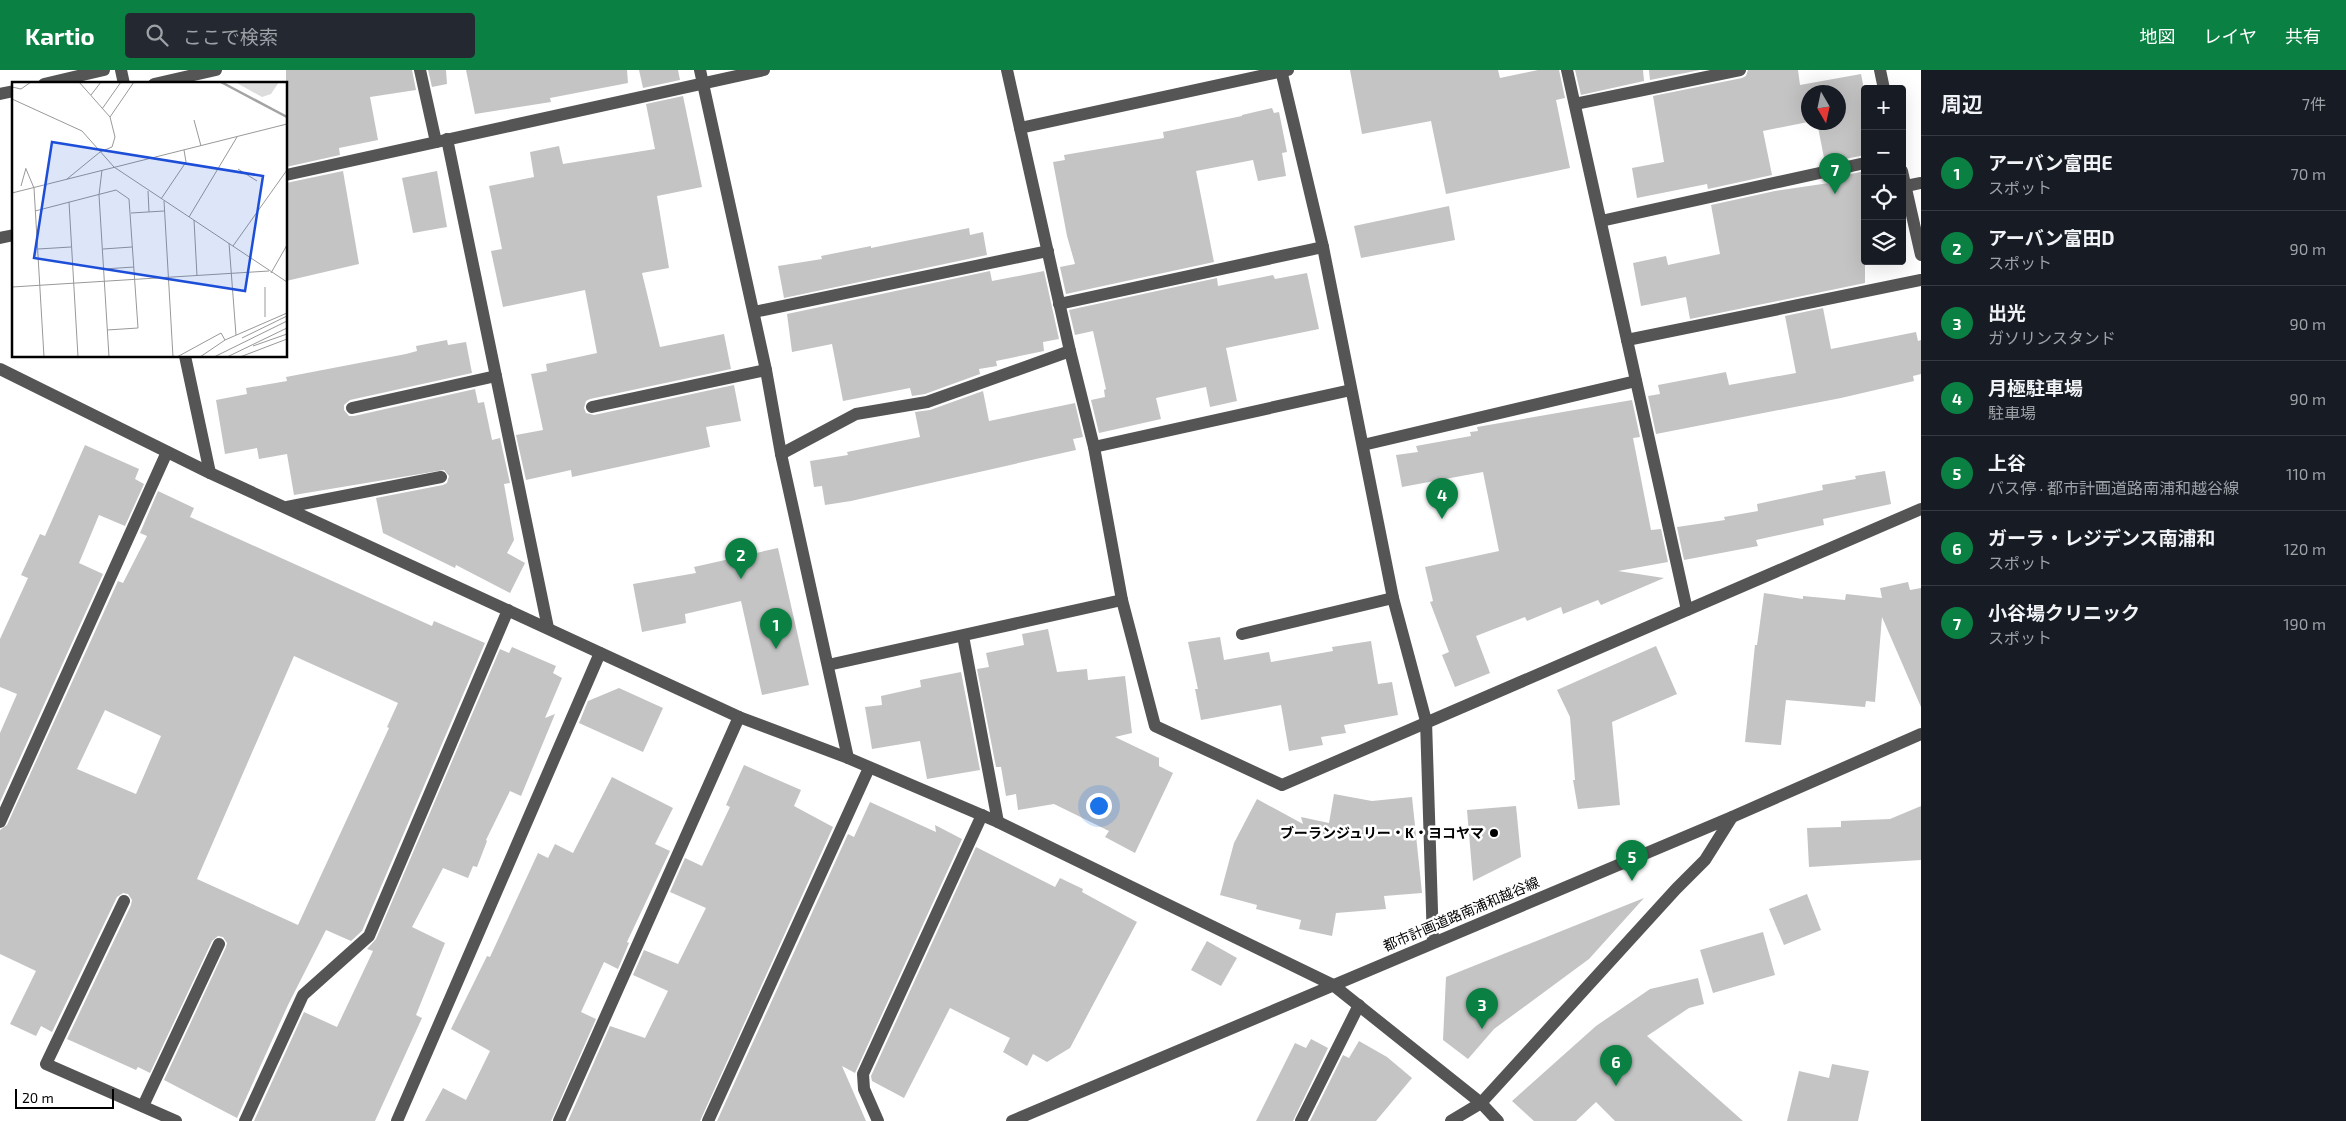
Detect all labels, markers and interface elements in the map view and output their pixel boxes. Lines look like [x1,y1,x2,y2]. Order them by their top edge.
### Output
search box [125,13,475,58]
text: Kartio [25,21,95,50]
icon: search [143,21,171,49]
text: ここで検索 [183,25,278,48]
text: 地図 [2140,25,2176,47]
text: レイヤ [2204,25,2257,47]
text: 共有 [2285,25,2321,47]
inset map [12,82,288,358]
north arrow [1801,85,1846,130]
map controls [1861,85,1906,265]
button: + [1861,85,1906,130]
text: 周辺 [1941,91,1983,116]
text: 7件 [2302,94,2326,113]
button: − [1861,130,1906,175]
text: アーバン富田E [1988,151,2113,174]
pin: 7 [1819,153,1851,194]
text: 1 [1954,164,1960,183]
text: 70 m [2291,164,2326,183]
button: locate [1861,175,1906,220]
text: スポット [1988,178,2052,197]
button: layers [1861,220,1906,265]
text: アーバン富田D [1988,226,2115,249]
text: 2 [1952,239,1962,258]
text: 90 m [2290,239,2326,258]
text: スポット [1988,253,2052,272]
text: 出光 [1988,301,2026,324]
text: 3 [1952,314,1962,333]
text: 90 m [2290,314,2326,333]
text: ガソリンスタンド [1988,328,2116,347]
text: 月極駐車場 [1988,376,2083,399]
text: 4 [1952,389,1962,408]
text: 90 m [2290,389,2326,408]
text: 駐車場 [1988,403,2036,422]
text: 上谷 [1988,451,2026,474]
text: 5 [1953,464,1961,483]
text: 110 m [2286,464,2326,483]
pin: 4 [1426,478,1458,519]
text: バス停 · 都市計画道路南浦和越谷線 [1988,478,2239,497]
text: ガーラ・レジデンス南浦和 [1988,526,2216,549]
pin: 2 [725,538,757,579]
text: 6 [1952,539,1962,558]
text: 120 m [2283,539,2326,558]
text: スポット [1988,553,2052,572]
text: 小谷場クリニック [1988,601,2140,624]
pin: 1 [760,608,792,649]
text: 7 [1953,614,1961,633]
text: 190 m [2283,614,2326,633]
text: スポット [1988,628,2052,647]
your location [1086,793,1112,819]
place label: ブーランジュリー・K・ヨコヤマ [1280,824,1484,841]
marker: ブーランジュリー・K・ヨコヤマ [1488,827,1500,839]
pin: 5 [1616,840,1648,881]
street label: 都市計画道路南浦和越谷線 [1380,873,1541,954]
pin: 3 [1466,988,1498,1029]
pin: 6 [1600,1045,1632,1086]
scale bar [15,1086,114,1109]
text: 20 m [22,1089,54,1106]

